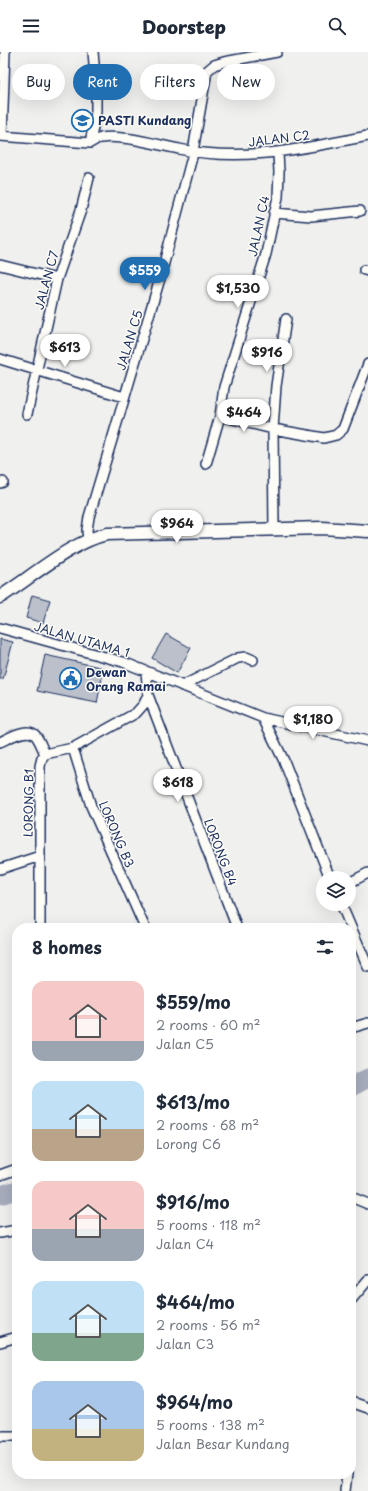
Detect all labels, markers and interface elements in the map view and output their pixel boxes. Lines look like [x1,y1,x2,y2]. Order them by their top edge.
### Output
text: Doorstep [142,13,226,40]
icon: menu [20,15,42,37]
icon: search [326,15,348,37]
chip: Buy [12,64,65,100]
chip: Rent [73,64,132,100]
chip: Filters [140,64,209,100]
chip: New [217,64,275,100]
school or university icon: PASTI Kundang [70,107,96,133]
place label: PASTI Kundang [98,111,191,129]
street label: JALAN C2 [247,125,311,151]
street label: JALAN C4 [243,194,273,258]
street label: JALAN C7 [29,248,63,312]
pin: $559 [121,257,169,291]
text: $559 [129,260,161,279]
pin: $1,530 [205,275,271,309]
text: $1,530 [216,278,260,297]
street label: JALAN C5 [111,308,147,372]
pin: $613 [41,334,89,368]
text: $613 [49,337,81,356]
pin: $916 [243,339,291,373]
text: $916 [251,342,283,361]
pin: $464 [220,399,268,433]
text: $464 [226,402,262,421]
pin: $964 [153,510,201,544]
text: $964 [160,513,194,532]
street label: JALAN UTAMA 1 [32,617,132,661]
place label: Dewan Orang Ramai [86,663,166,695]
public building icon: Dewan Orang Ramai [58,666,84,692]
pin: $1,180 [280,706,346,740]
text: $1,180 [293,709,333,728]
street label: LORONG B1 [18,769,38,837]
pin: $618 [154,769,202,803]
text: $618 [162,772,194,791]
street label: LORONG B3 [95,798,139,870]
street label: LORONG B4 [200,816,242,888]
map controls [316,871,356,911]
button: layers [316,871,356,911]
text: 8 homes [32,934,102,960]
icon: filters [314,936,336,958]
text: $559/mo [156,989,231,1015]
icon: home [64,997,112,1045]
text: 2 rooms · 60 m² [156,1015,261,1034]
text: Jalan C5 [156,1034,214,1053]
text: $613/mo [156,1089,230,1115]
icon: home [64,1097,112,1145]
text: 2 rooms · 68 m² [156,1115,259,1134]
text: Lorong C6 [156,1134,221,1153]
text: $916/mo [156,1189,229,1215]
icon: home [64,1197,112,1245]
text: 5 rooms · 118 m² [156,1215,261,1234]
text: Jalan C4 [156,1234,214,1253]
text: $464/mo [156,1289,235,1315]
icon: home [64,1297,112,1345]
text: 2 rooms · 56 m² [156,1315,260,1334]
text: Jalan C3 [156,1334,214,1353]
text: $964/mo [156,1389,233,1415]
icon: home [64,1397,112,1445]
text: 5 rooms · 138 m² [156,1415,265,1434]
text: Jalan Besar Kundang [156,1434,289,1453]

